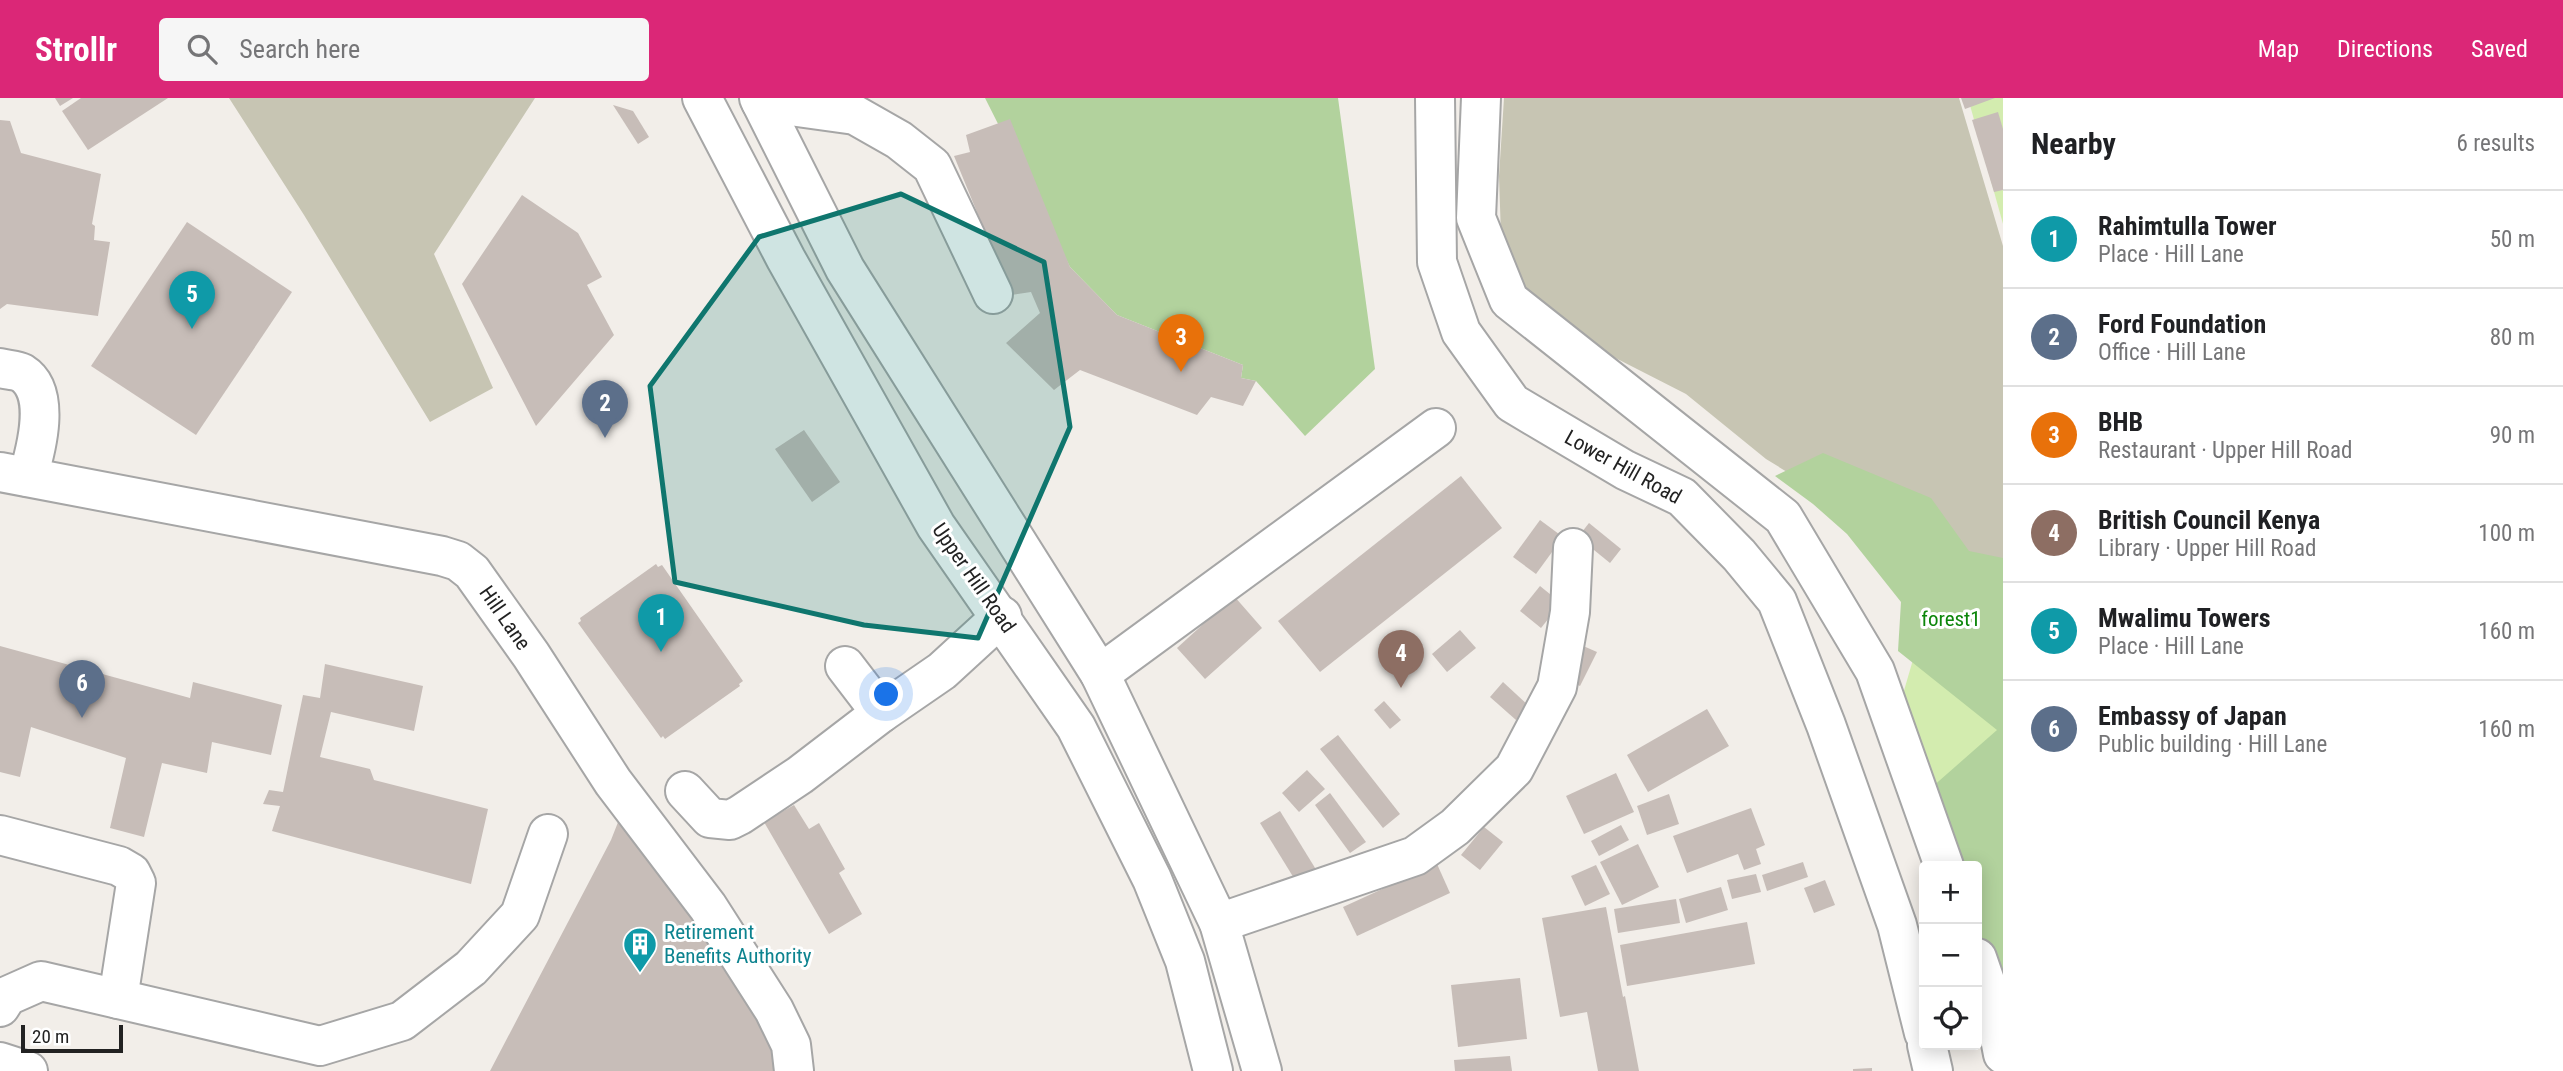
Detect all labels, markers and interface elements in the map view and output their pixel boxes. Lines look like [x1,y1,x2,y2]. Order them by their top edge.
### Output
search box [159,18,649,81]
text: Strollr [35,30,117,69]
icon: search [183,30,221,68]
text: Search here [239,34,360,64]
text: Map [2258,35,2299,63]
text: Directions [2337,35,2433,63]
text: Saved [2471,35,2528,63]
text: Nearby [2031,126,2116,161]
text: 6 results [2457,130,2535,157]
text: Rahimtulla Tower [2098,211,2277,241]
text: 1 [2048,226,2060,253]
text: 50 m [2490,226,2535,253]
text: Place · Hill Lane [2098,241,2244,268]
pin: 5 [169,271,215,329]
text: Ford Foundation [2098,309,2266,339]
pin: 3 [1158,314,1204,372]
text: 2 [2048,324,2060,351]
text: 80 m [2490,324,2535,351]
text: Office · Hill Lane [2098,339,2246,366]
pin: 2 [582,380,628,438]
text: BHB [2098,407,2143,437]
text: 3 [2048,422,2060,449]
text: 90 m [2490,422,2535,449]
street label: Lower Hill Road [1560,425,1686,509]
text: Restaurant · Upper Hill Road [2098,437,2352,464]
text: British Council Kenya [2098,505,2320,535]
street label: Upper Hill Road [927,519,1021,637]
text: 4 [2048,520,2060,547]
text: 100 m [2478,520,2535,547]
text: Library · Upper Hill Road [2098,535,2316,562]
street label: Hill Lane [474,581,536,655]
pin: 1 [638,594,684,652]
text: Mwalimu Towers [2098,603,2271,633]
park label: forest1 [1921,607,1981,631]
text: 5 [2048,618,2060,645]
text: 160 m [2478,618,2535,645]
pin: 4 [1378,630,1424,688]
text: Place · Hill Lane [2098,633,2244,660]
pin: 6 [59,660,105,718]
your location [869,677,903,711]
text: Embassy of Japan [2098,701,2287,731]
text: 6 [2048,716,2060,743]
text: 160 m [2478,716,2535,743]
text: Public building · Hill Lane [2098,731,2327,758]
map controls [1919,861,1982,1050]
button: + [1919,861,1982,924]
place label: Retirement Benefits Authority [664,920,812,968]
button: − [1919,924,1982,987]
building icon: Retirement Benefits Authority [621,925,659,974]
button: locate [1919,987,1982,1050]
scale bar [21,1022,122,1054]
text: 20 m [32,1025,69,1048]

